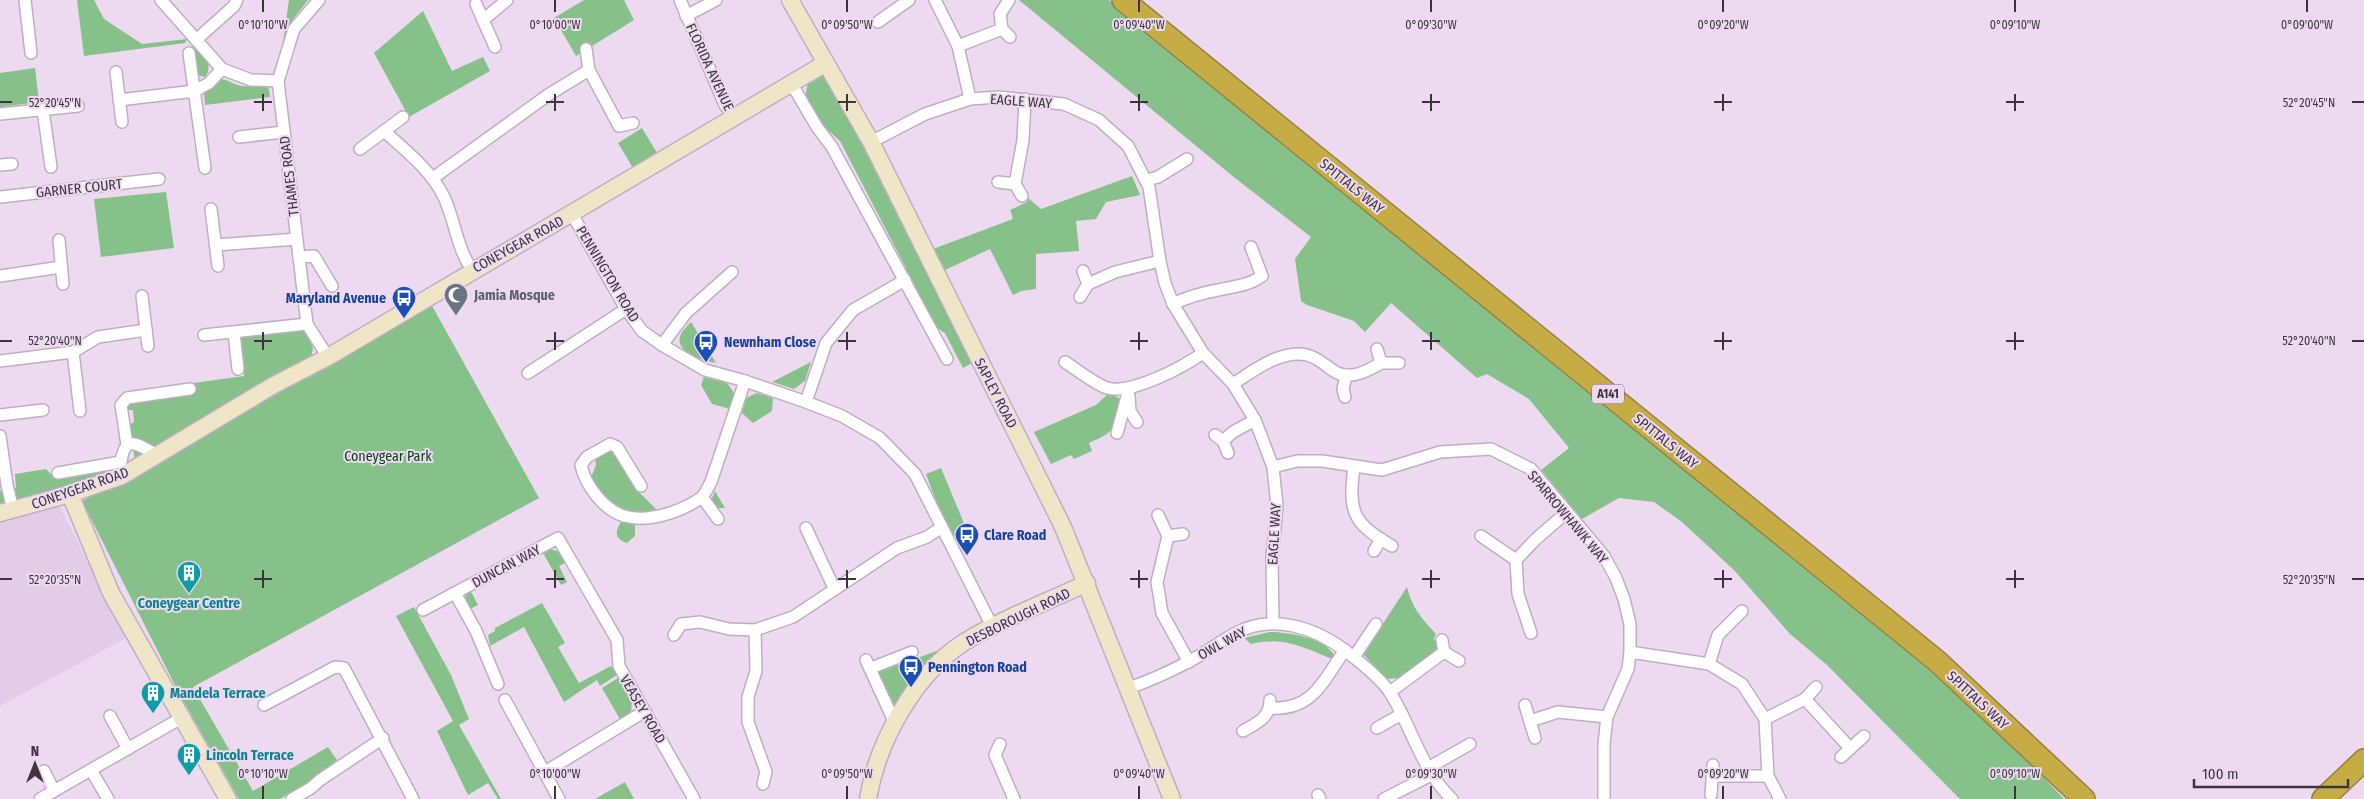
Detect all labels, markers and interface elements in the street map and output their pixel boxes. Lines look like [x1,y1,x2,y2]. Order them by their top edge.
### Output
text: 0°10'10"W [238,18,288,32]
text: 0°10'00"W [530,18,580,32]
text: 0°09'50"W [821,18,873,32]
text: 0°09'40"W [1113,18,1165,32]
text: 0°09'30"W [1405,18,1457,32]
text: 0°09'20"W [1697,18,1749,32]
text: 0°09'10"W [1990,18,2040,32]
text: 0°09'00"W [2281,18,2333,32]
street label: FLORIDA AVENUE [682,21,737,114]
street label: EAGLE WAY [989,91,1053,112]
text: 52°20'45"N [29,96,81,110]
text: 52°20'45"N [2283,96,2335,110]
street label: THAMES ROAD [276,135,303,217]
street label: SPITTALS WAY [1316,155,1387,218]
street label: GARNER COURT [35,175,124,201]
street label: CONEYGEAR ROAD [470,212,567,277]
street label: PENNINGTON ROAD [572,223,643,325]
mosque icon: Jamia Mosque [443,282,469,316]
bus stop icon: Maryland Avenue [391,285,417,319]
place label: Jamia Mosque [473,287,555,304]
place label: Maryland Avenue [286,290,386,307]
bus stop icon: Newnham Close [693,329,719,363]
text: 52°20'40"N [28,334,82,348]
place label: Newnham Close [724,334,816,351]
text: 52°20'40"N [2282,334,2336,348]
street label: SAPLEY ROAD [971,355,1020,431]
road number: A141 [1592,384,1624,404]
street label: SPITTALS WAY [1630,410,1701,473]
park label: Coneygear Park [344,448,432,465]
street label: CONEYGEAR ROAD [29,464,131,513]
street label: SPARROWHAWK WAY [1524,467,1612,567]
street label: EAGLE WAY [1264,503,1285,565]
bus stop icon: Clare Road [954,522,980,556]
place label: Clare Road [984,527,1046,544]
street label: DUNCAN WAY [469,541,543,592]
building icon: Coneygear Centre [176,560,202,594]
text: 52°20'35"N [29,573,81,587]
text: 52°20'35"N [2283,573,2335,587]
street label: DESBOROUGH ROAD [963,585,1073,650]
place label: Coneygear Centre [138,595,240,612]
street label: OWL WAY [1195,623,1250,664]
bus stop icon: Pennington Road [898,654,924,688]
place label: Pennington Road [928,659,1027,676]
street label: SPITTALS WAY [1943,668,2012,733]
street label: VEASEY ROAD [616,672,669,747]
building icon: Mandela Terrace [140,680,166,714]
place label: Mandela Terrace [170,685,266,702]
north arrow [10,739,60,789]
building icon: Lincoln Terrace [176,742,202,776]
text: N [31,743,39,760]
place label: Lincoln Terrace [206,747,294,764]
scale bar [2194,756,2348,788]
text: 100 m [2202,765,2239,783]
text: 0°10'10"W [238,767,288,781]
text: 0°10'00"W [530,767,580,781]
text: 0°09'50"W [821,767,873,781]
text: 0°09'40"W [1113,767,1165,781]
text: 0°09'30"W [1405,767,1457,781]
text: 0°09'20"W [1697,767,1749,781]
text: 0°09'10"W [1990,767,2040,781]

